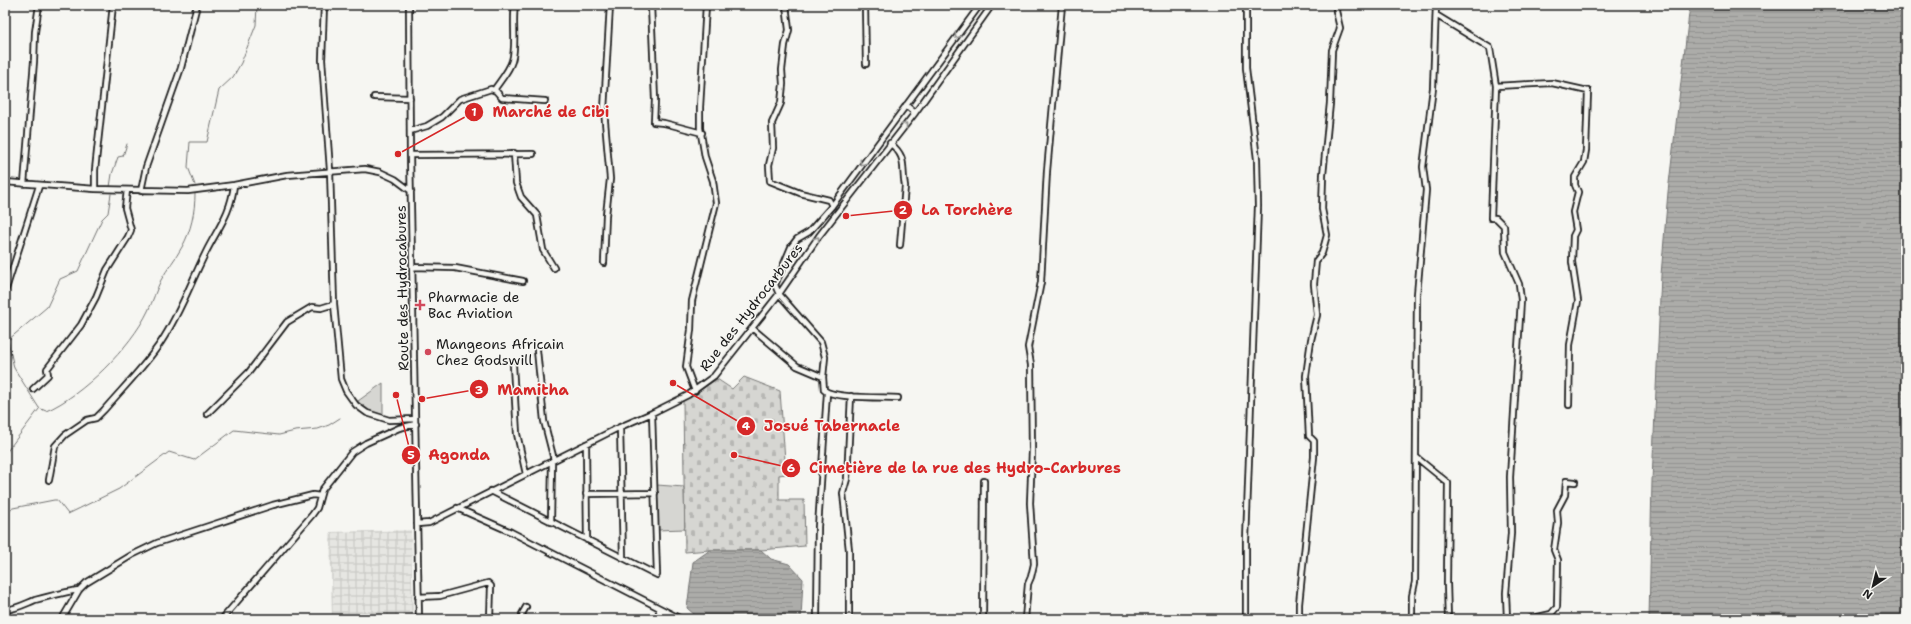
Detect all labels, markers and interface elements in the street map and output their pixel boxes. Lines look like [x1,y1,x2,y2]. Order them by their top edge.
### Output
one-way arrow [954,32,961,39]
callout: Marché de Cibi [464,98,617,125]
text: Marché de Cibi [493,102,609,122]
text: 1 [471,104,477,120]
one-way arrow [900,122,907,129]
one-way arrow [859,159,867,166]
callout: La Torchère [893,197,1021,224]
text: La Torchère [921,200,1013,220]
text: 2 [899,202,908,218]
street label: Route des Hydrocabures [392,205,412,371]
one-way arrow [812,236,819,243]
street label: Rue des Hydrocarbures [695,239,807,375]
place label: Pharmacie de Bac Aviation [428,288,520,322]
marker: Pharmacie de Bac Aviation [415,300,425,310]
place label: Mangeons Africain Chez Godswill [436,335,565,369]
marker: Mangeons Africain Chez Godswill [423,347,433,357]
callout: Mamitha [469,376,576,403]
text: Mamitha [497,380,569,400]
text: 3 [475,382,483,398]
callout: Josué Tabernacle [736,412,909,439]
text: Josué Tabernacle [764,416,900,436]
text: 4 [742,418,751,434]
callout: Agonda [401,442,498,469]
text: Agonda [428,445,491,465]
text: 5 [407,447,415,463]
callout: Cimetière de la rue des Hydro-Carbures [781,454,1129,481]
text: Cimetière de la rue des Hydro-Carbures [809,458,1121,478]
text: 6 [787,460,795,476]
north arrow [1853,566,1893,606]
text: N [1859,585,1875,602]

